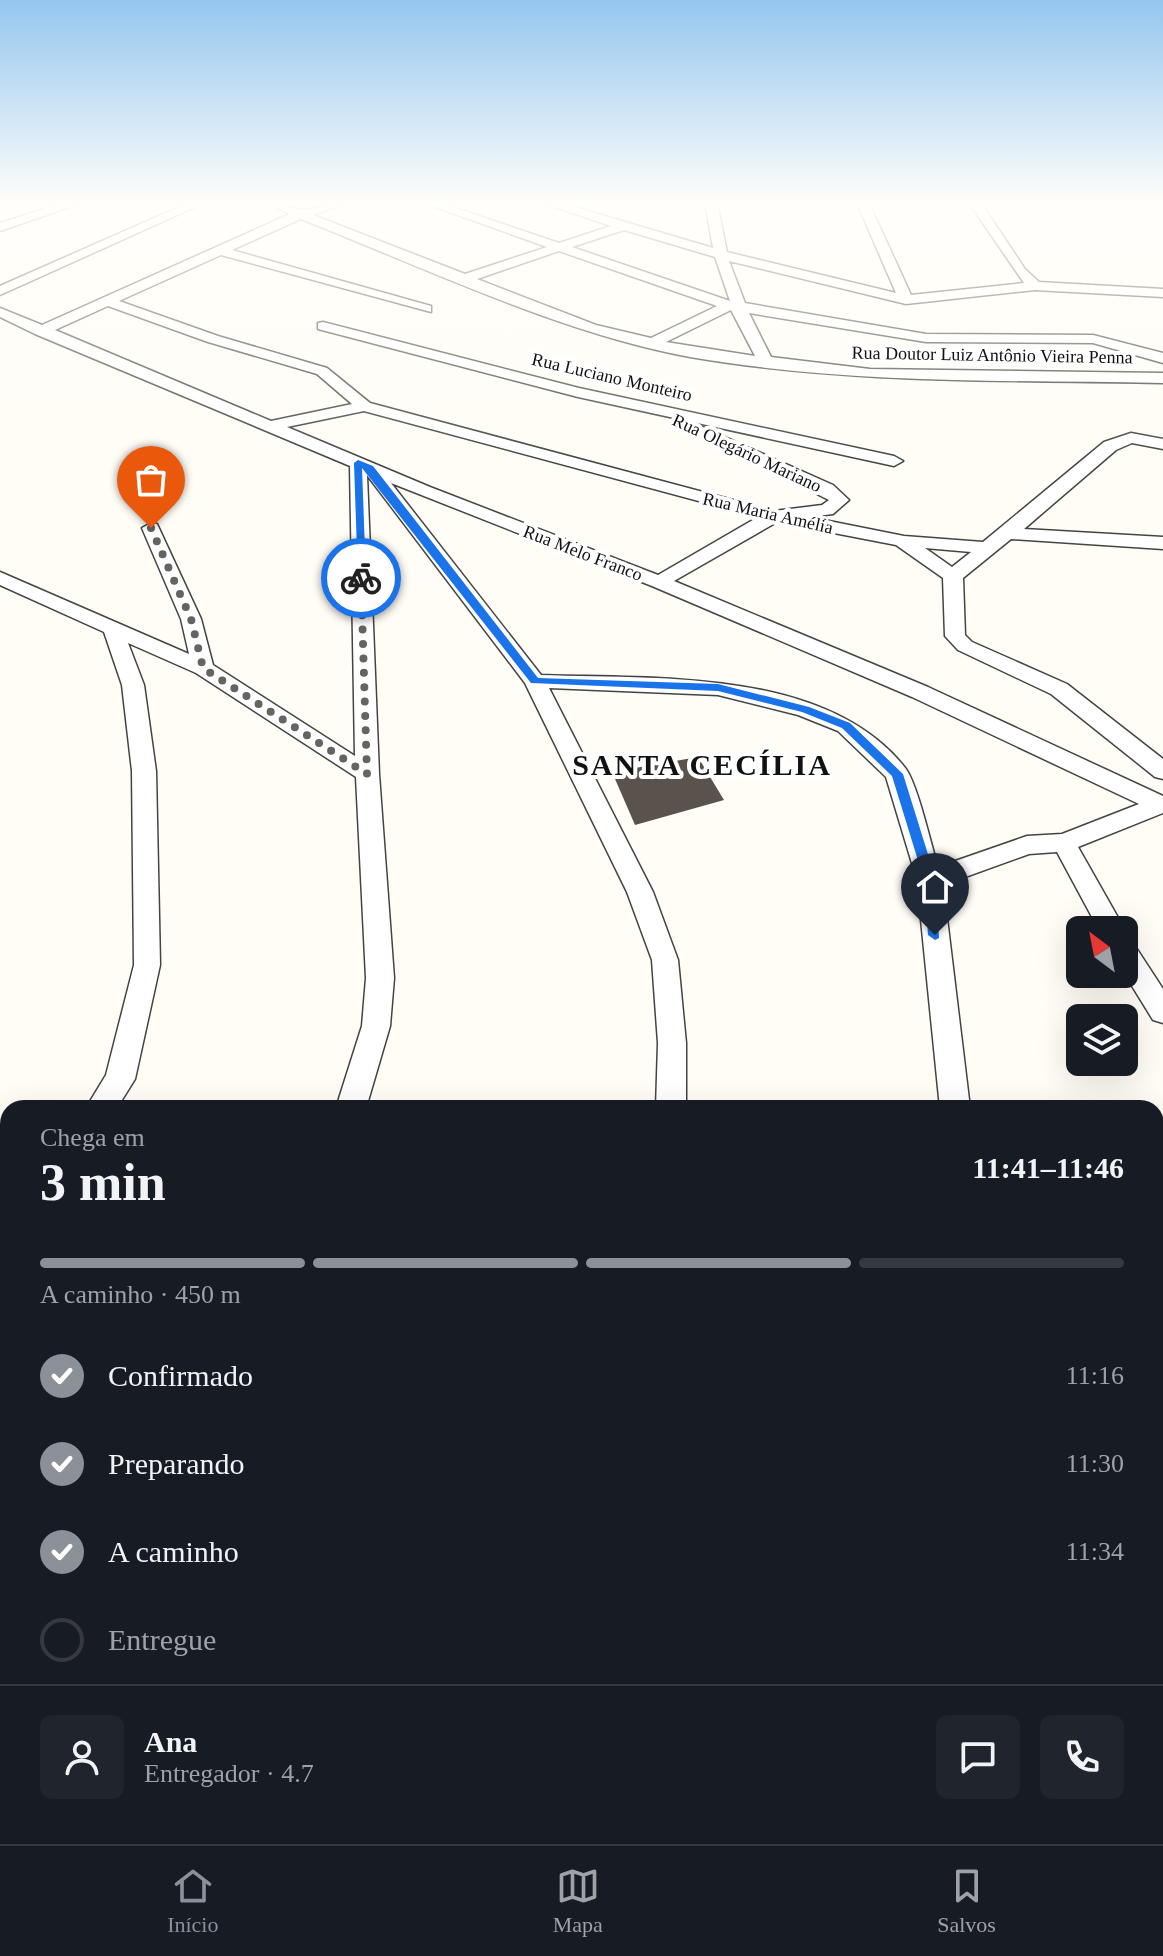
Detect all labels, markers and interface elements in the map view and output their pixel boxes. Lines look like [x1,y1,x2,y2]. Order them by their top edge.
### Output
street label: Rua Doutor Luiz Antônio Vieira Penna [851,343,1133,367]
street label: Rua Luciano Monteiro [530,349,694,405]
street label: Rua Olegário Mariano [669,410,825,496]
pin [117,446,185,528]
icon: bag [129,458,173,502]
street label: Rua Maria Amélia [701,488,835,538]
street label: Rua Melo Franco [521,521,645,585]
courier [321,538,401,618]
icon: bike [339,556,383,600]
district label: SANTA CECÍLIA [572,748,832,781]
pin [901,853,969,935]
icon: home [913,865,957,909]
north arrow [1066,916,1138,988]
map controls [1066,916,1138,1076]
button: layers [1066,1004,1138,1076]
text: Chega em [40,1123,145,1152]
text: 11:41–11:46 [972,1151,1124,1184]
text: 3 min [40,1154,166,1211]
text: A caminho · 450 m [40,1280,241,1309]
icon: check [40,1354,84,1398]
text: Confirmado [108,1359,253,1392]
text: 11:16 [1066,1361,1124,1390]
icon: check [40,1442,84,1486]
text: Preparando [108,1447,245,1480]
text: 11:30 [1066,1449,1124,1478]
icon: check [40,1530,84,1574]
text: A caminho [108,1535,239,1568]
text: 11:34 [1066,1537,1124,1566]
text: Entregue [108,1623,216,1656]
button: person [40,1715,124,1799]
button: chat [936,1715,1020,1799]
button: phone [1040,1715,1124,1799]
text: Ana [144,1725,197,1758]
text: Entregador · 4.7 [144,1759,314,1788]
tab: Início [167,1864,218,1938]
tab: Mapa [553,1864,603,1938]
tab: Salvos [937,1864,996,1938]

